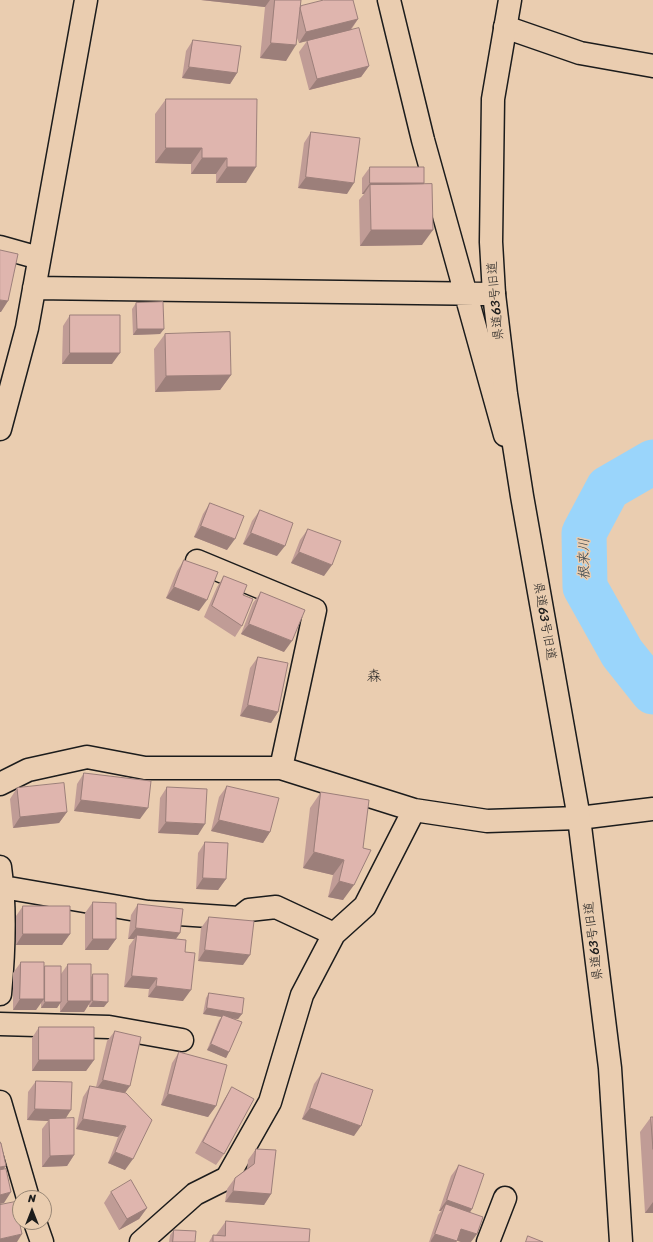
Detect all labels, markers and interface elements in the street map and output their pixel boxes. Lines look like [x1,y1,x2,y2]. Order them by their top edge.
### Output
street label: 県道63号旧道 [485,261,507,341]
water label: 根来川 [576,538,594,580]
street label: 県道63号旧道 [529,580,559,662]
district label: 森 [367,668,381,686]
street label: 県道63号旧道 [581,901,607,981]
text: N [28,1189,36,1208]
north arrow [12,1190,52,1230]

